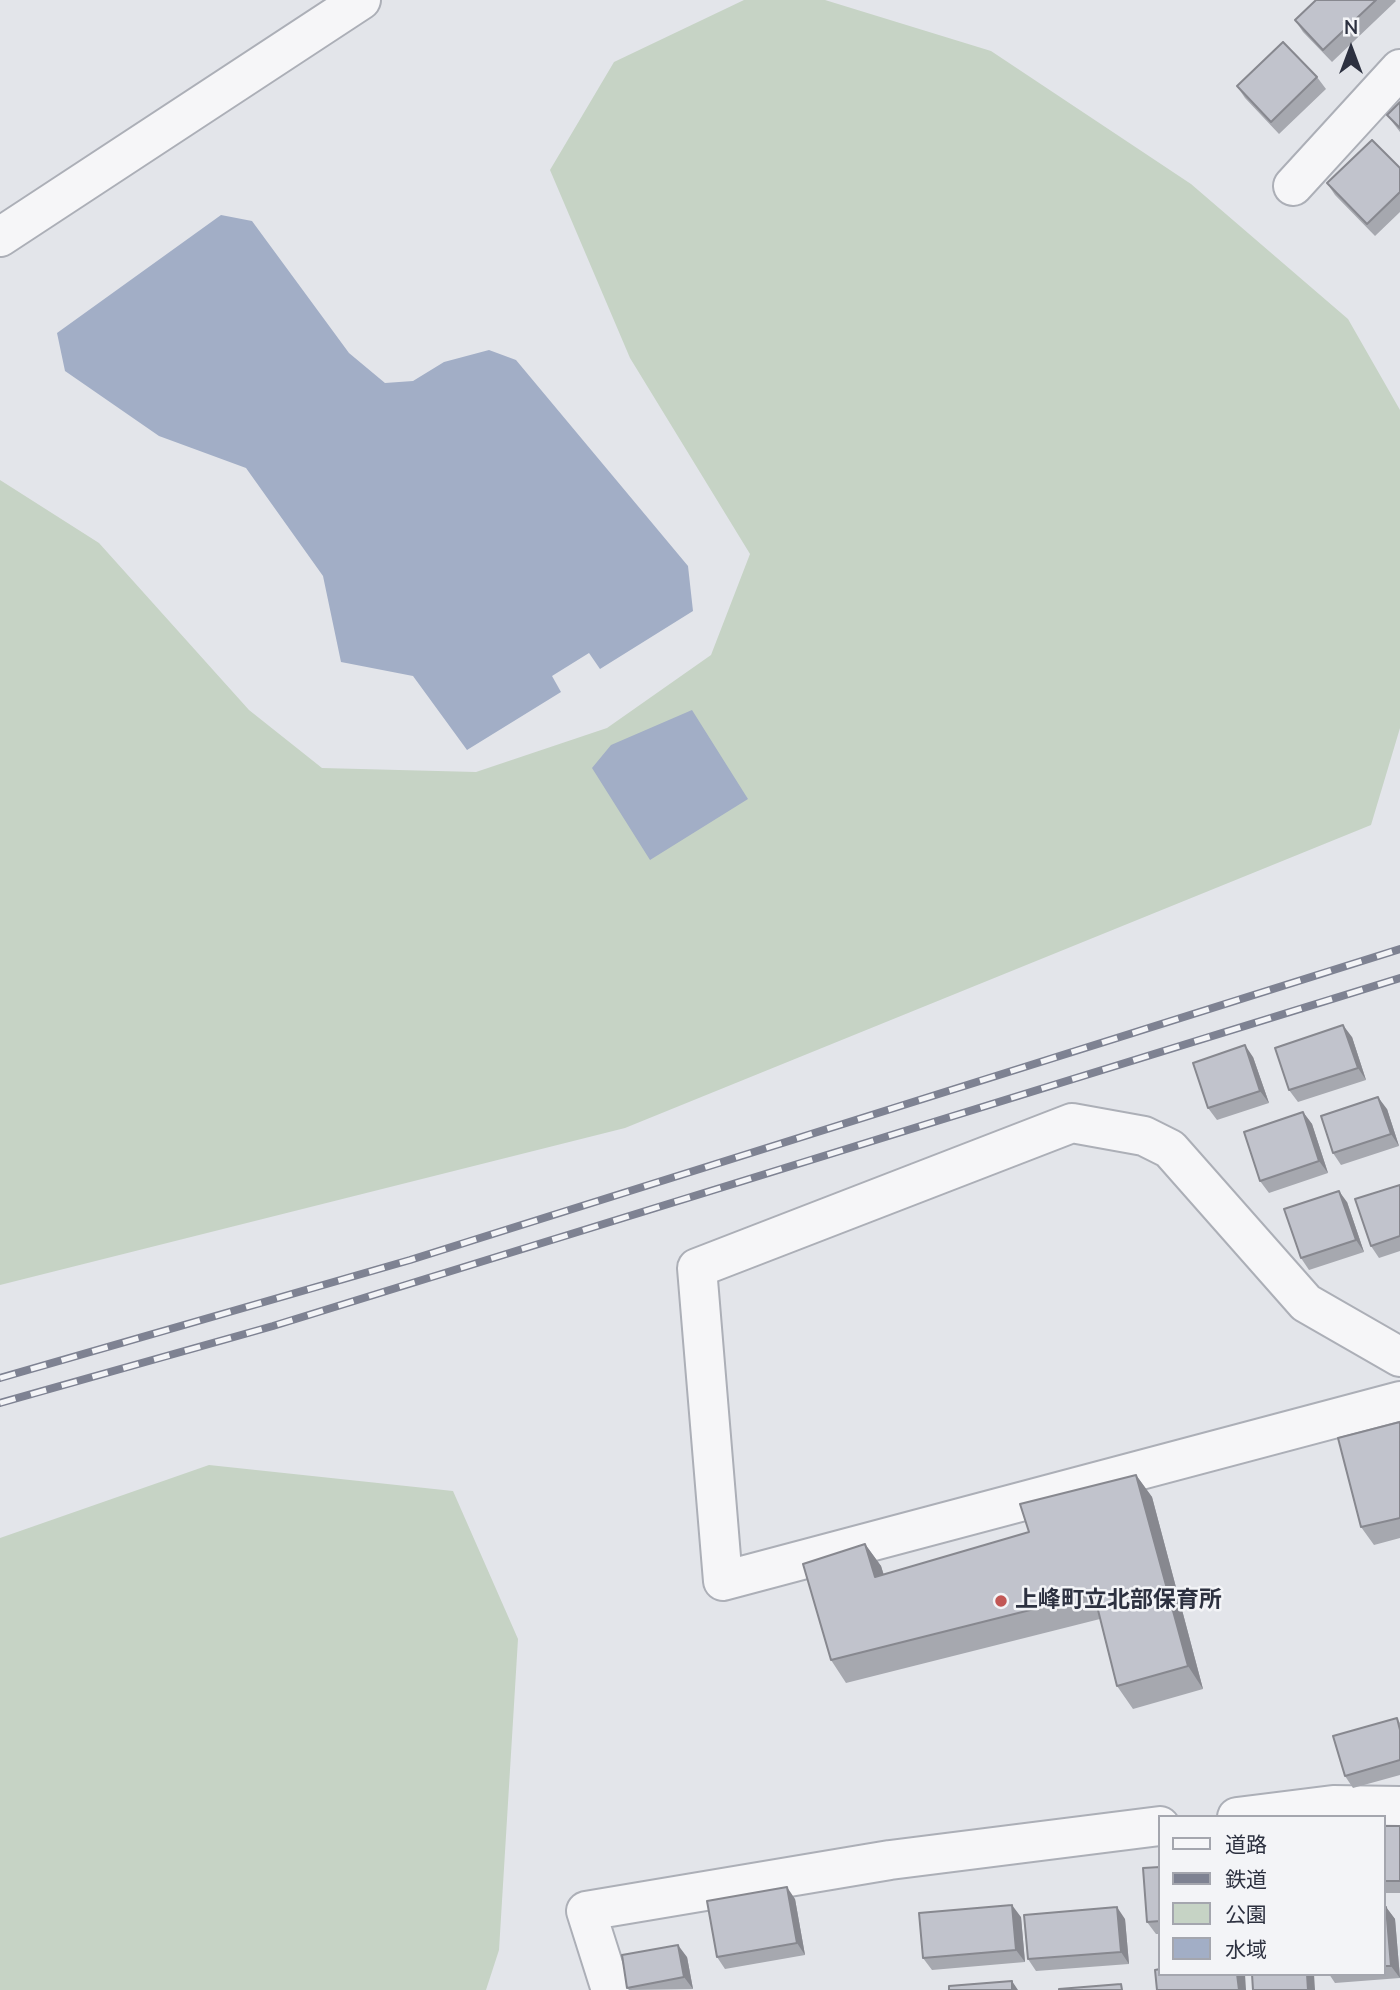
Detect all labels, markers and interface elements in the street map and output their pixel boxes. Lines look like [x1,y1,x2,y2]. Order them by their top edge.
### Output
north arrow [1316,14,1386,84]
text: N [1344,15,1358,41]
place label: 上峰町立北部保育所 [1015,1587,1222,1615]
marker: 上峰町立北部保育所 [993,1593,1009,1609]
legend [1158,1815,1386,1976]
text: 道路 [1225,1831,1267,1859]
text: 鉄道 [1225,1866,1267,1894]
text: 公園 [1225,1901,1267,1929]
text: 水域 [1225,1936,1267,1964]

